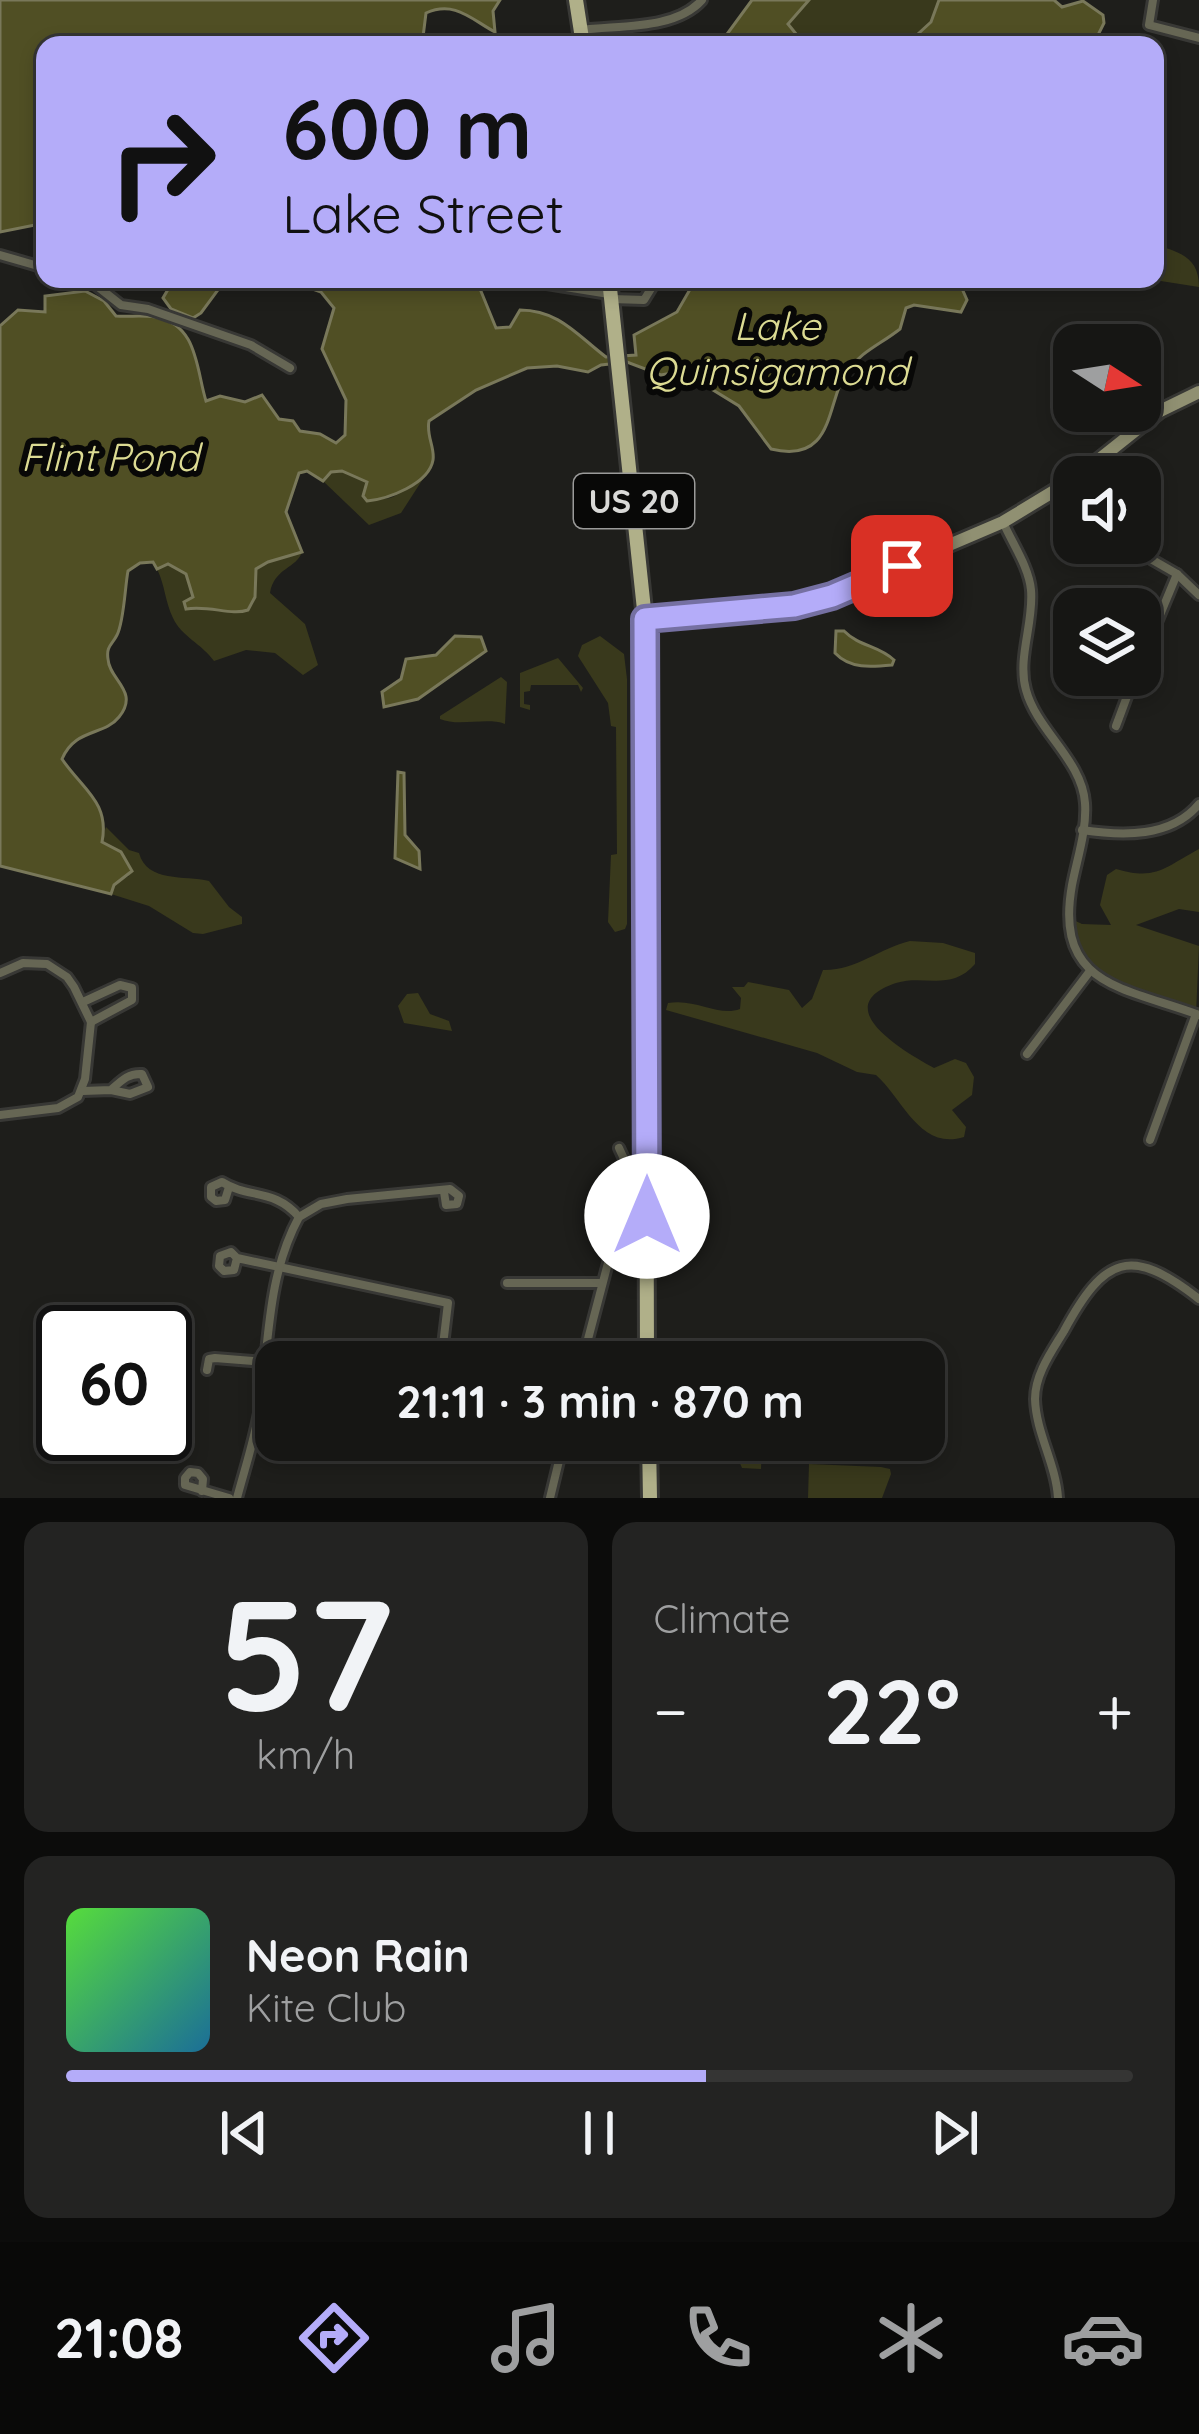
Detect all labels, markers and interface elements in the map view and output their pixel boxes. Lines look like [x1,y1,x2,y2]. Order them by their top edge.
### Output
text: 600 m [282,75,533,180]
icon: right [84,84,240,240]
text: Lake Street [282,179,564,247]
water label: Lake Quinsigamond [645,301,913,395]
north arrow [1053,324,1161,432]
map controls [1053,324,1161,696]
water label: Flint Pond [21,432,204,481]
button: sound [1053,456,1161,564]
road number: US 20 [574,474,694,528]
pin [851,515,953,617]
icon: arrive [869,533,935,599]
button: layers [1053,588,1161,696]
position arrow [584,1153,710,1279]
speed limit sign: 60 [36,1305,192,1461]
text: 21:11 · 3 min · 870 m [396,1373,804,1429]
text: 57 [218,1554,394,1749]
text: Climate [654,1594,791,1643]
text: 22° [823,1654,961,1767]
text: − [654,1669,688,1752]
text: + [1096,1669,1133,1752]
text: km/h [256,1730,355,1779]
text: Neon Rain [246,1927,470,1983]
text: Kite Club [246,1983,406,2032]
icon: previous [211,2100,277,2166]
icon: pause [566,2100,632,2166]
icon: next [922,2100,988,2166]
icon: directions [292,2296,376,2380]
icon: music [484,2296,568,2380]
icon: phone [676,2296,760,2380]
icon: climate [869,2296,953,2380]
icon: car [1061,2296,1145,2380]
text: 21:08 [54,2304,183,2372]

